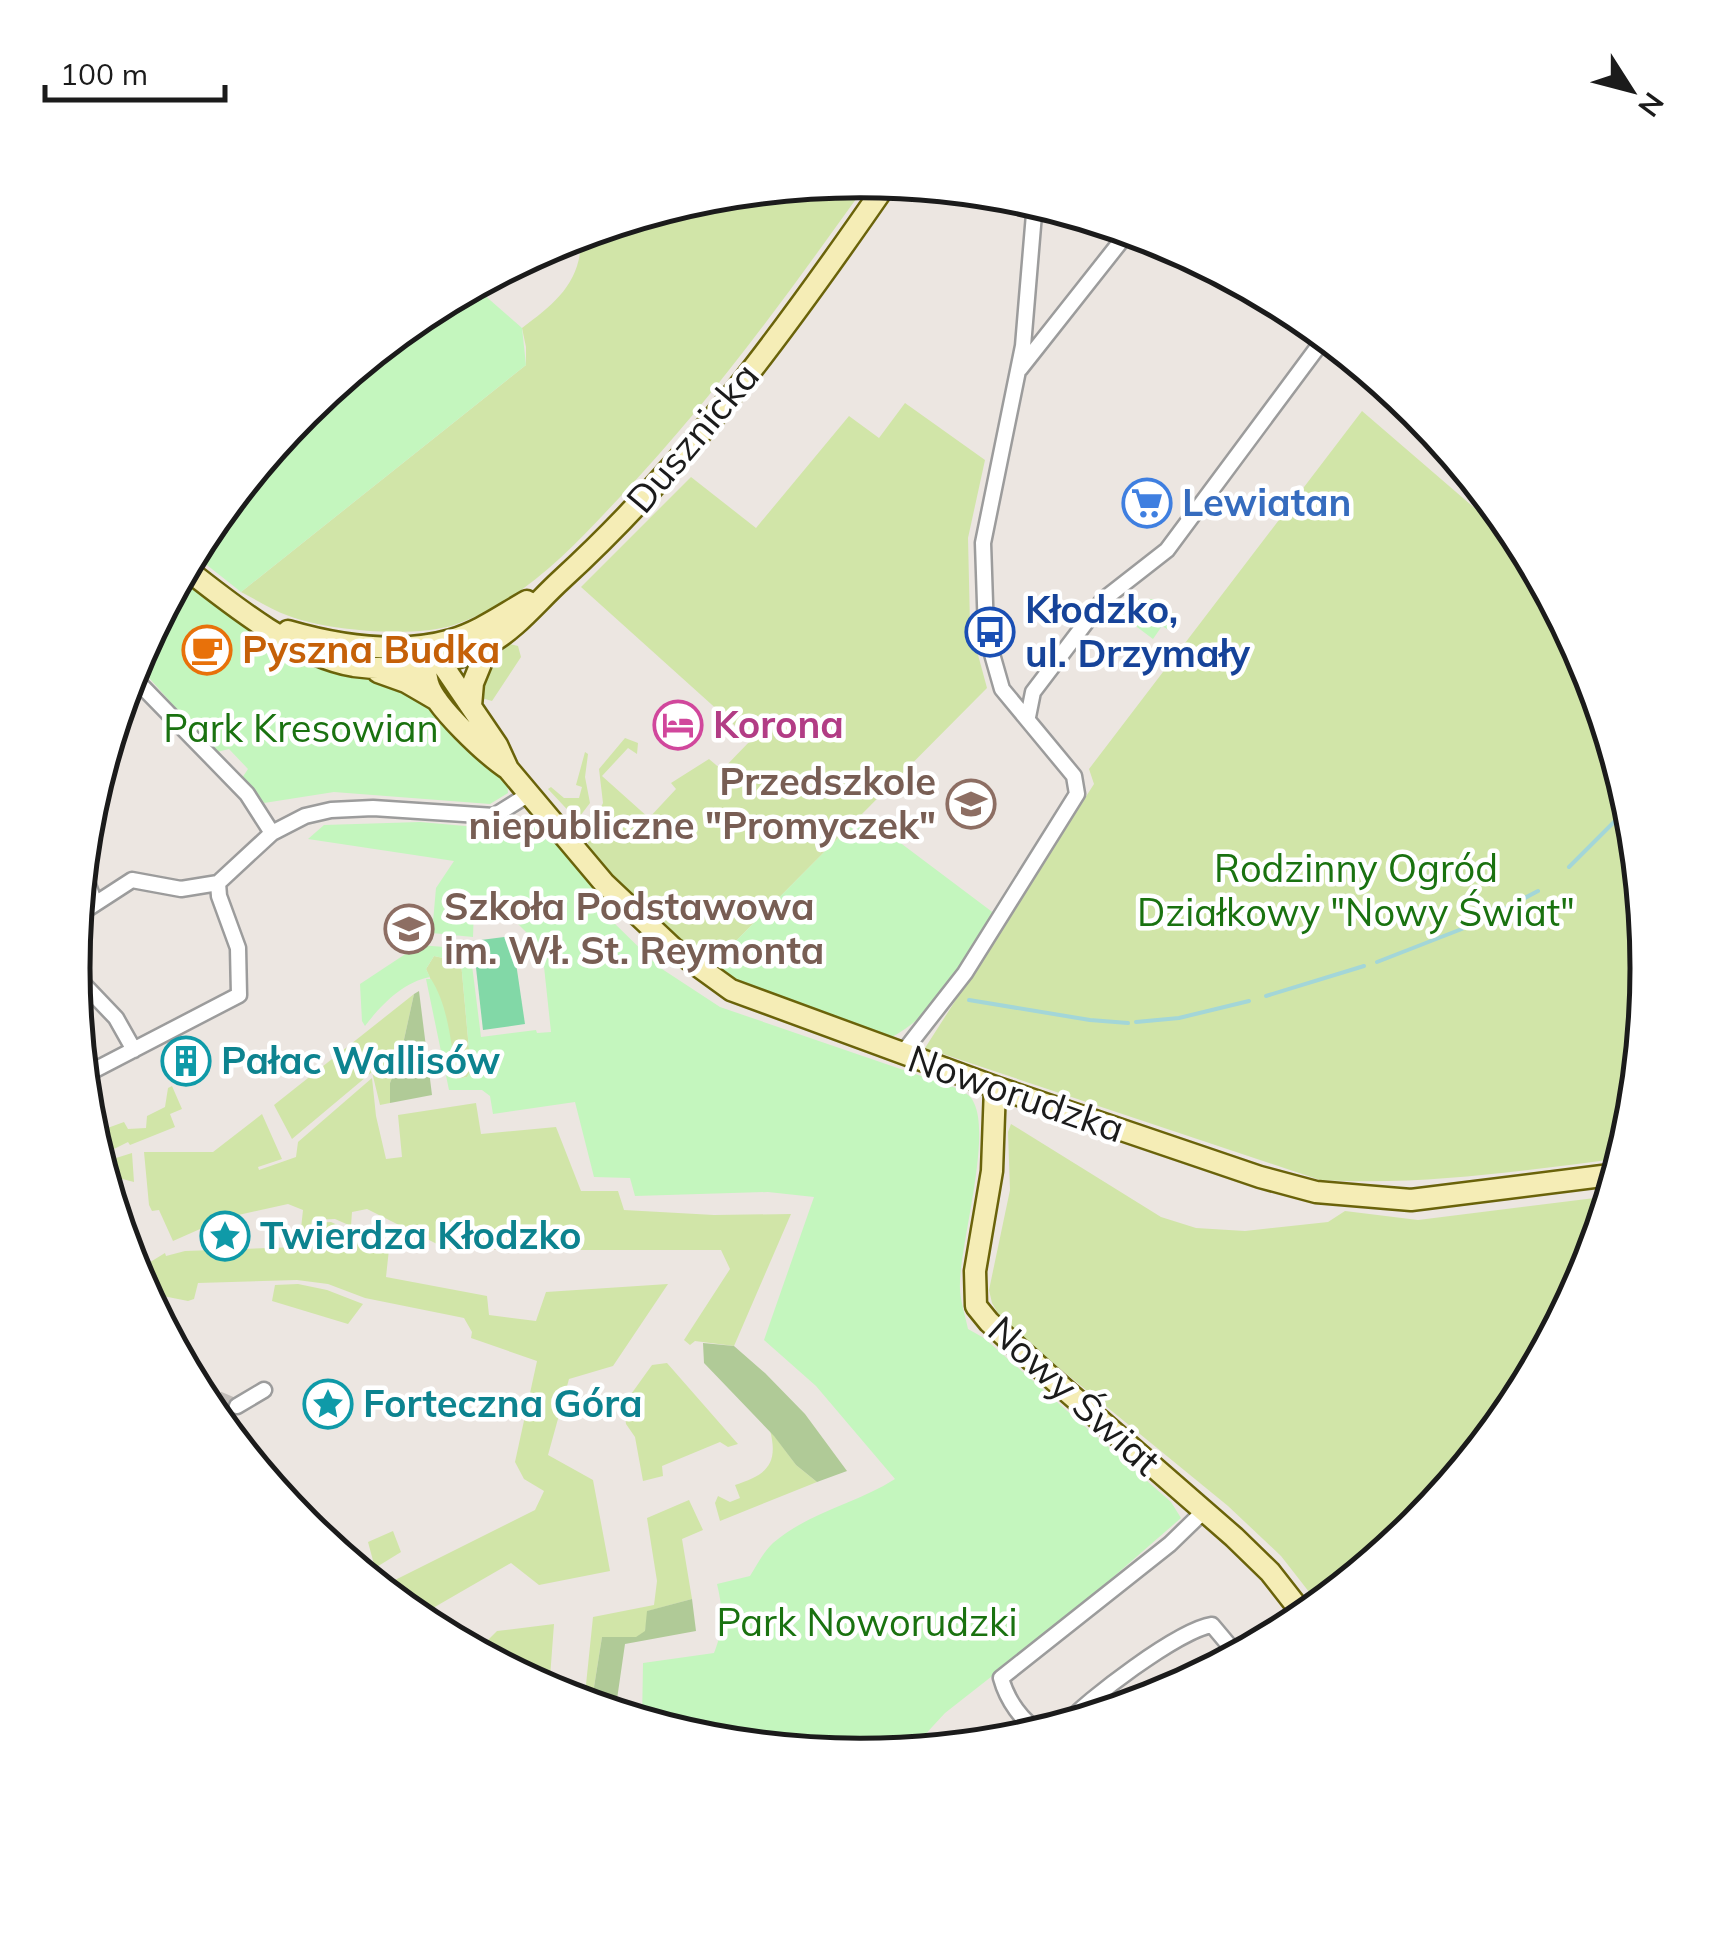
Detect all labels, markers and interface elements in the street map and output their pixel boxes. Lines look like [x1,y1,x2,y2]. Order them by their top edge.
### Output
scale bar [45,40,225,102]
north arrow [1581,40,1681,140]
text: 100 m [60,55,148,93]
text: N [1631,86,1672,124]
street label: Dusznicka [616,353,769,522]
supermarket icon: Lewiatan [1121,477,1173,529]
place label: Lewiatan [1182,478,1352,526]
place label: Kłodzko, ul. Drzymały [1025,585,1250,677]
bus stop icon: Kłodzko, ul. Drzymały [964,606,1016,658]
cafe icon: Pyszna Budka [181,624,233,676]
place label: Pyszna Budka [242,625,500,673]
hotel icon: Korona [652,699,704,751]
place label: Korona [713,700,844,748]
park label: Park Kresowian [163,704,439,752]
place label: Przedszkole niepubliczne "Promyczek" [469,757,936,849]
school or university icon: Przedszkole niepubliczne "Promyczek" [945,778,997,830]
park label: Rodzinny Ogród Działkowy "Nowy Świat" [1137,844,1575,936]
place label: Szkoła Podstawowa im. Wł. St. Reymonta [444,882,824,974]
school or university icon: Szkoła Podstawowa im. Wł. St. Reymonta [383,903,435,955]
street label: Noworudzka [902,1034,1130,1152]
building icon: Pałac Wallisów [160,1035,212,1087]
place label: Pałac Wallisów [221,1036,501,1084]
place icon: Twierdza Kłodzko [199,1210,251,1262]
place label: Twierdza Kłodzko [260,1211,582,1259]
street label: Nowy Świat [979,1306,1171,1485]
place icon: Forteczna Góra [302,1378,354,1430]
place label: Forteczna Góra [363,1379,643,1427]
park label: Park Noworudzki [716,1598,1018,1646]

